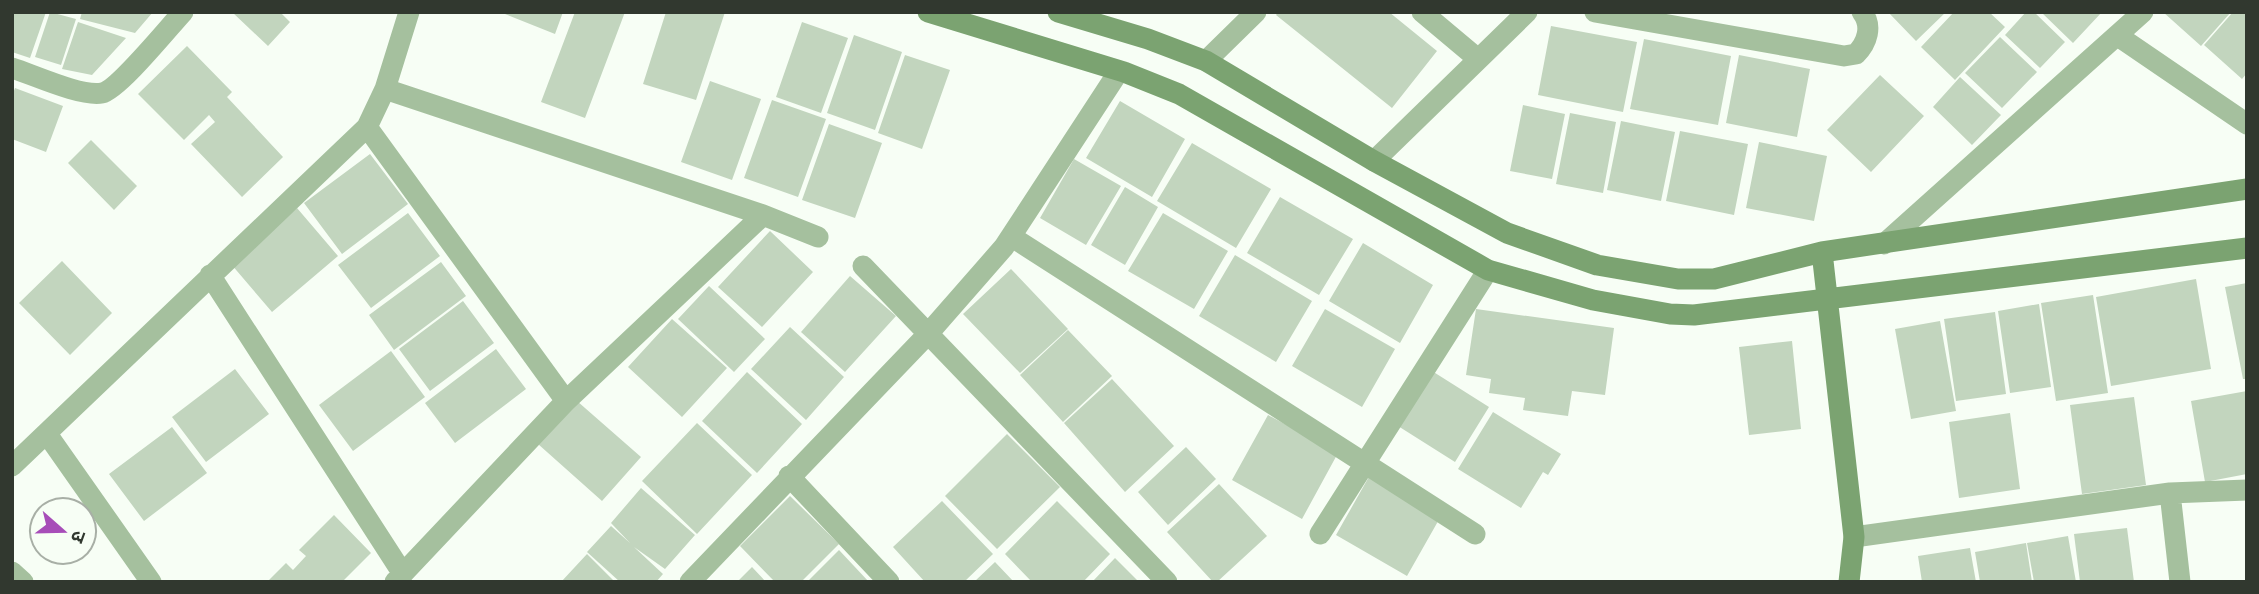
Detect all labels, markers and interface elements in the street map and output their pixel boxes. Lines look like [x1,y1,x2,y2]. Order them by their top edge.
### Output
north arrow [28,496,98,566]
text: उ [65,527,91,547]

